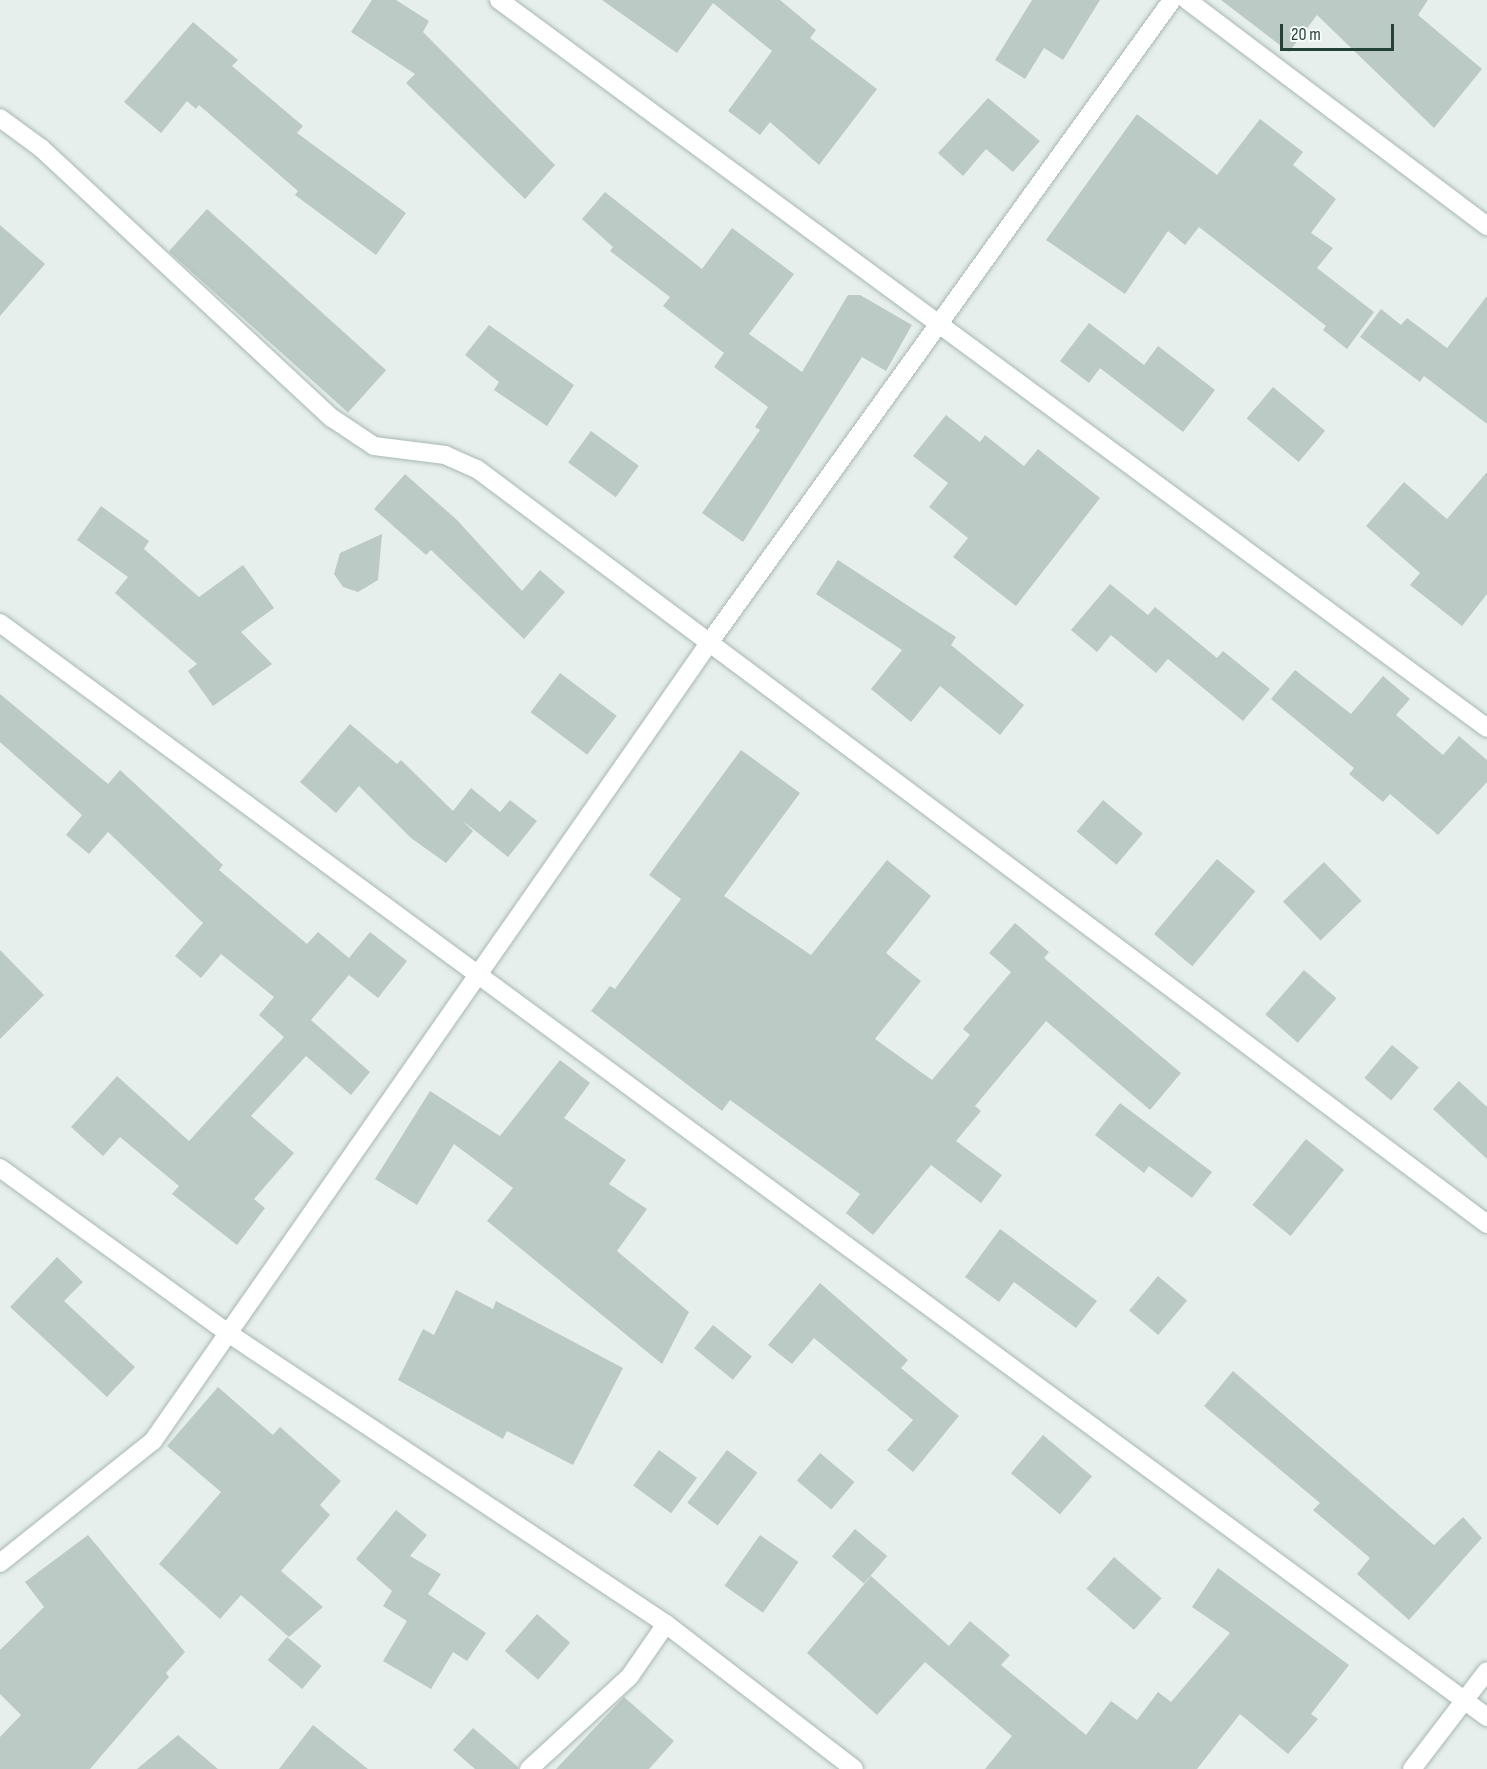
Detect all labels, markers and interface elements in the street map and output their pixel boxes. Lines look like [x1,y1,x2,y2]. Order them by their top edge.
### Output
scale bar [1283,12,1397,50]
text: 20 m [1291,24,1321,45]

